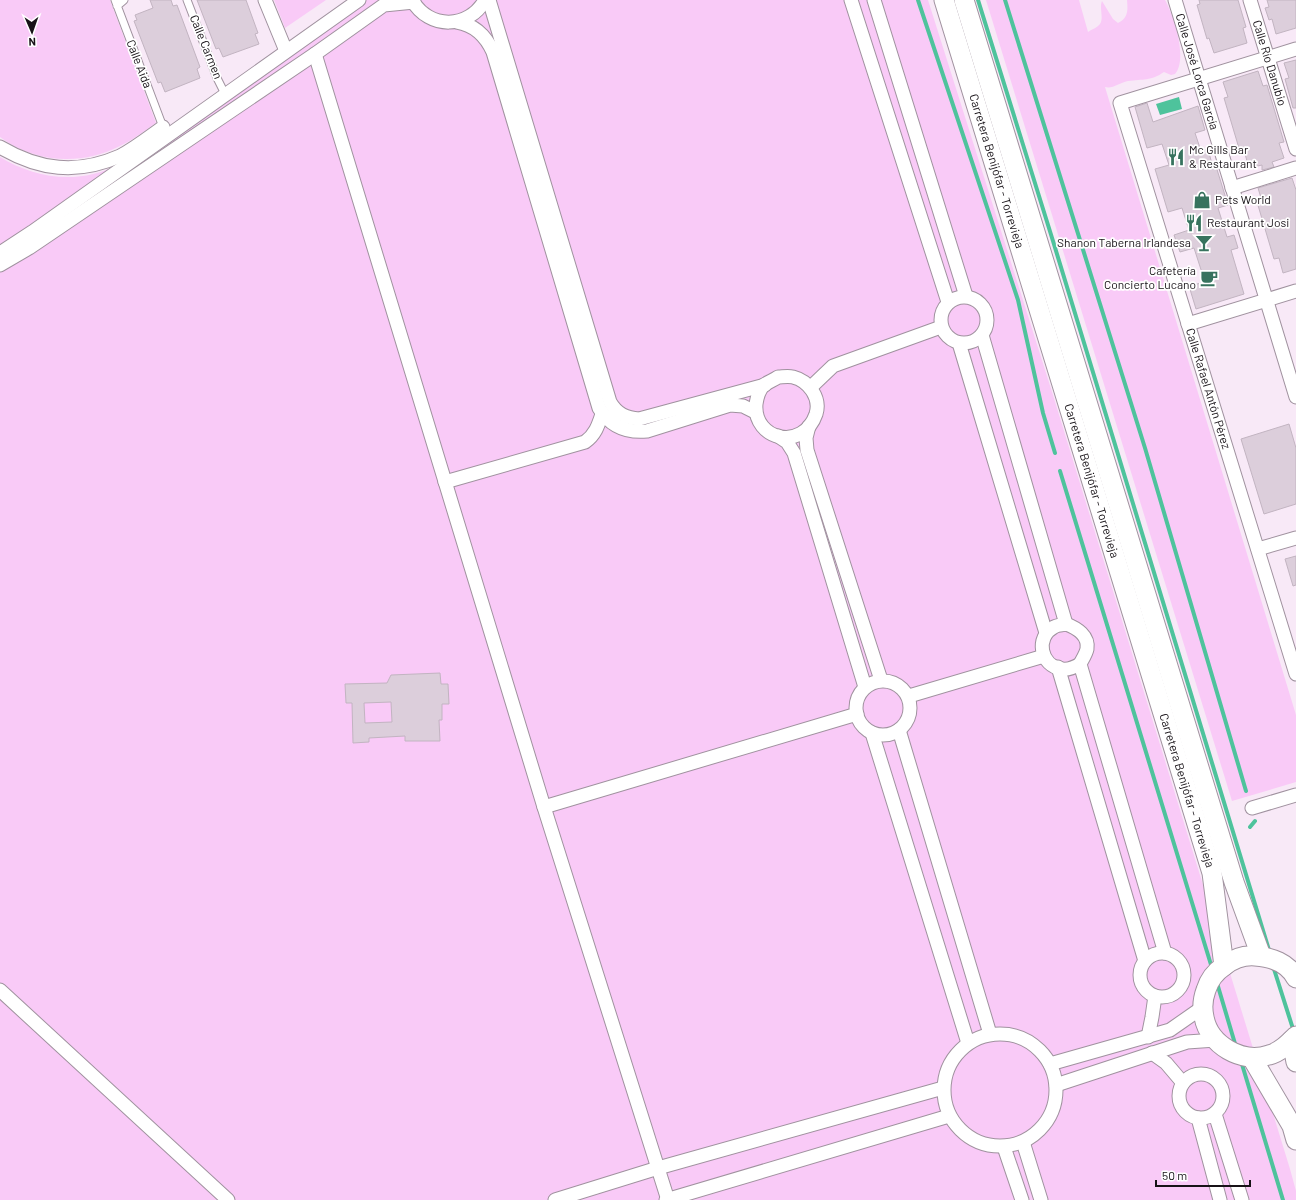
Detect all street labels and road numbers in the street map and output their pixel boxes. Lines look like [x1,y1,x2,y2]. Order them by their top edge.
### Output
street label: Calle Carmen [188,12,226,81]
street label: Calle José Lorca García [1173,12,1222,131]
street label: Calle Río Danubio [1251,18,1290,107]
street label: Calle Aida [124,37,156,90]
street label: Carretera Benijófar - Torrevieja [967,92,1028,250]
street label: Calle Rafael Antón Pérez [1184,326,1234,450]
street label: Carretera Benijófar - Torrevieja [1062,402,1123,559]
street label: Carretera Benijófar - Torrevieja [1157,712,1218,869]

